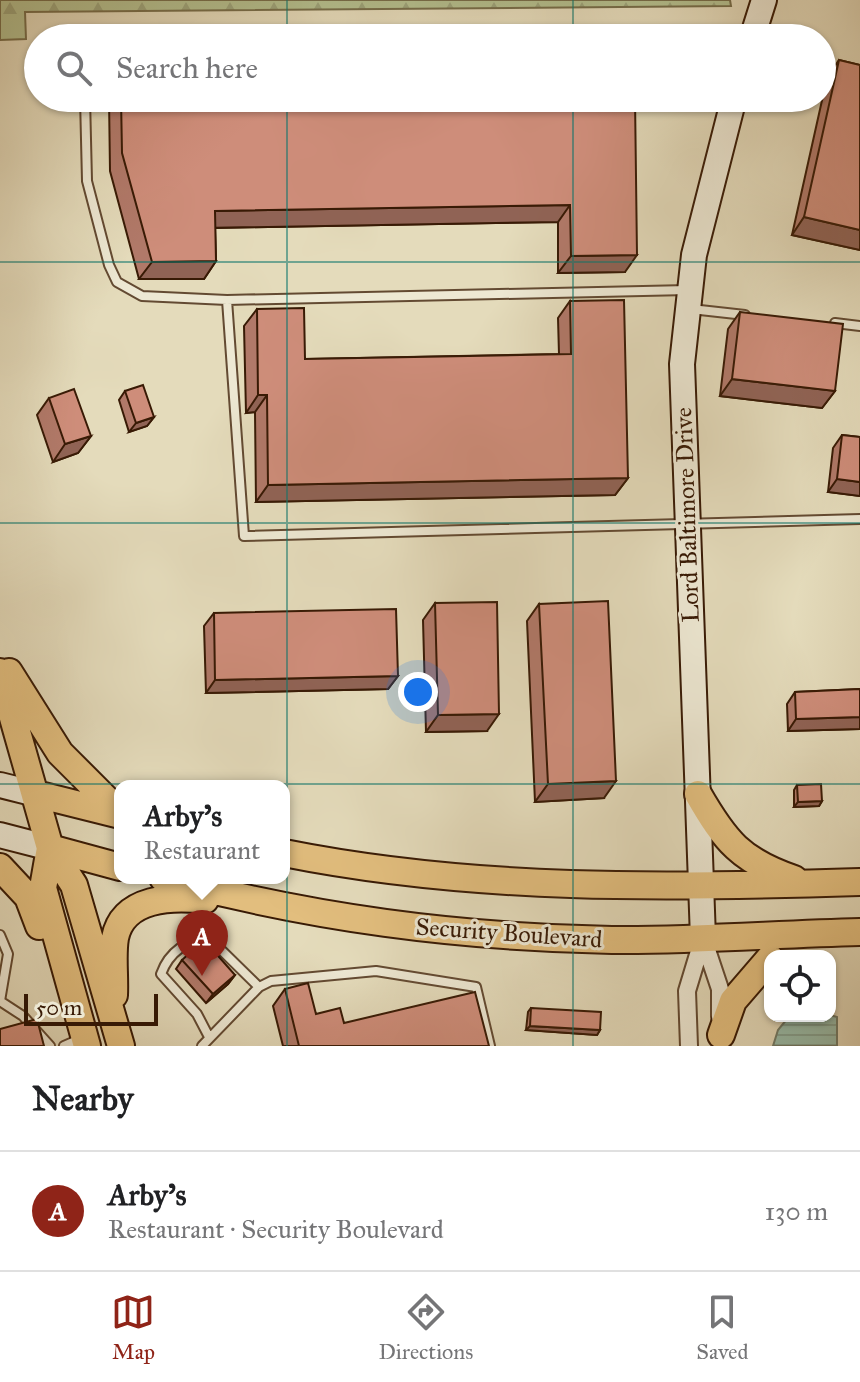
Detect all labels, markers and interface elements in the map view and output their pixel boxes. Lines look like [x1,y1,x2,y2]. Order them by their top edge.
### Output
search box [24,24,836,112]
icon: search [52,46,96,90]
text: Search here [116,50,258,86]
street label: Lord Baltimore Drive [668,407,706,623]
your location [398,672,438,712]
popup [114,780,290,884]
text: Arby's [144,798,222,834]
text: Restaurant [144,834,260,866]
pin: A [176,910,228,976]
street label: Security Boulevard [415,912,603,954]
map controls [764,950,836,1022]
button: locate [764,950,836,1022]
scale bar [24,990,158,1026]
text: 50 m [36,994,82,1021]
text: Nearby [32,1078,134,1119]
text: Arby's [108,1177,186,1213]
text: A [49,1195,67,1227]
text: 130 m [765,1195,828,1227]
text: Restaurant · Security Boulevard [108,1213,444,1245]
tab: Map [111,1290,155,1365]
tab: Directions [378,1290,473,1365]
tab: Saved [696,1290,748,1365]

